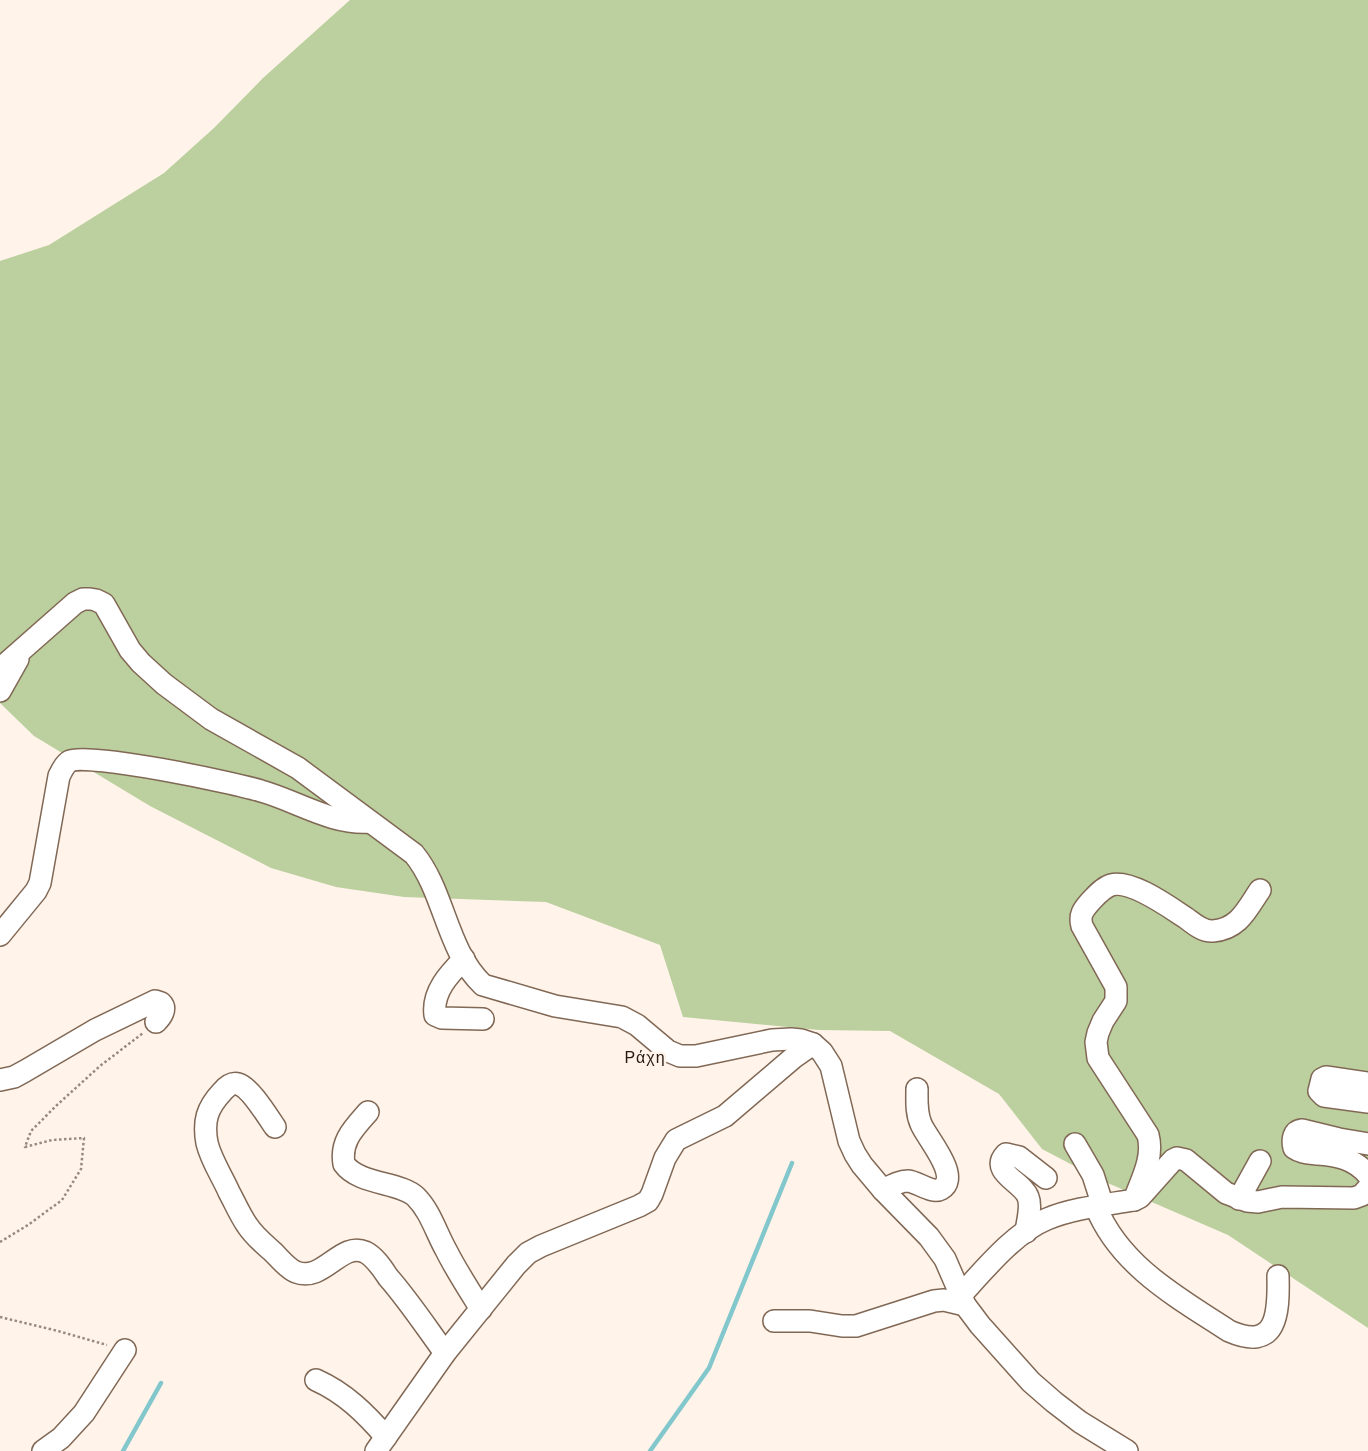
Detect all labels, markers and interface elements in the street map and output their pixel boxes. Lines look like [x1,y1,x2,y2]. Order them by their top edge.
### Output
district label: Ράχη [624,1049,666,1066]

